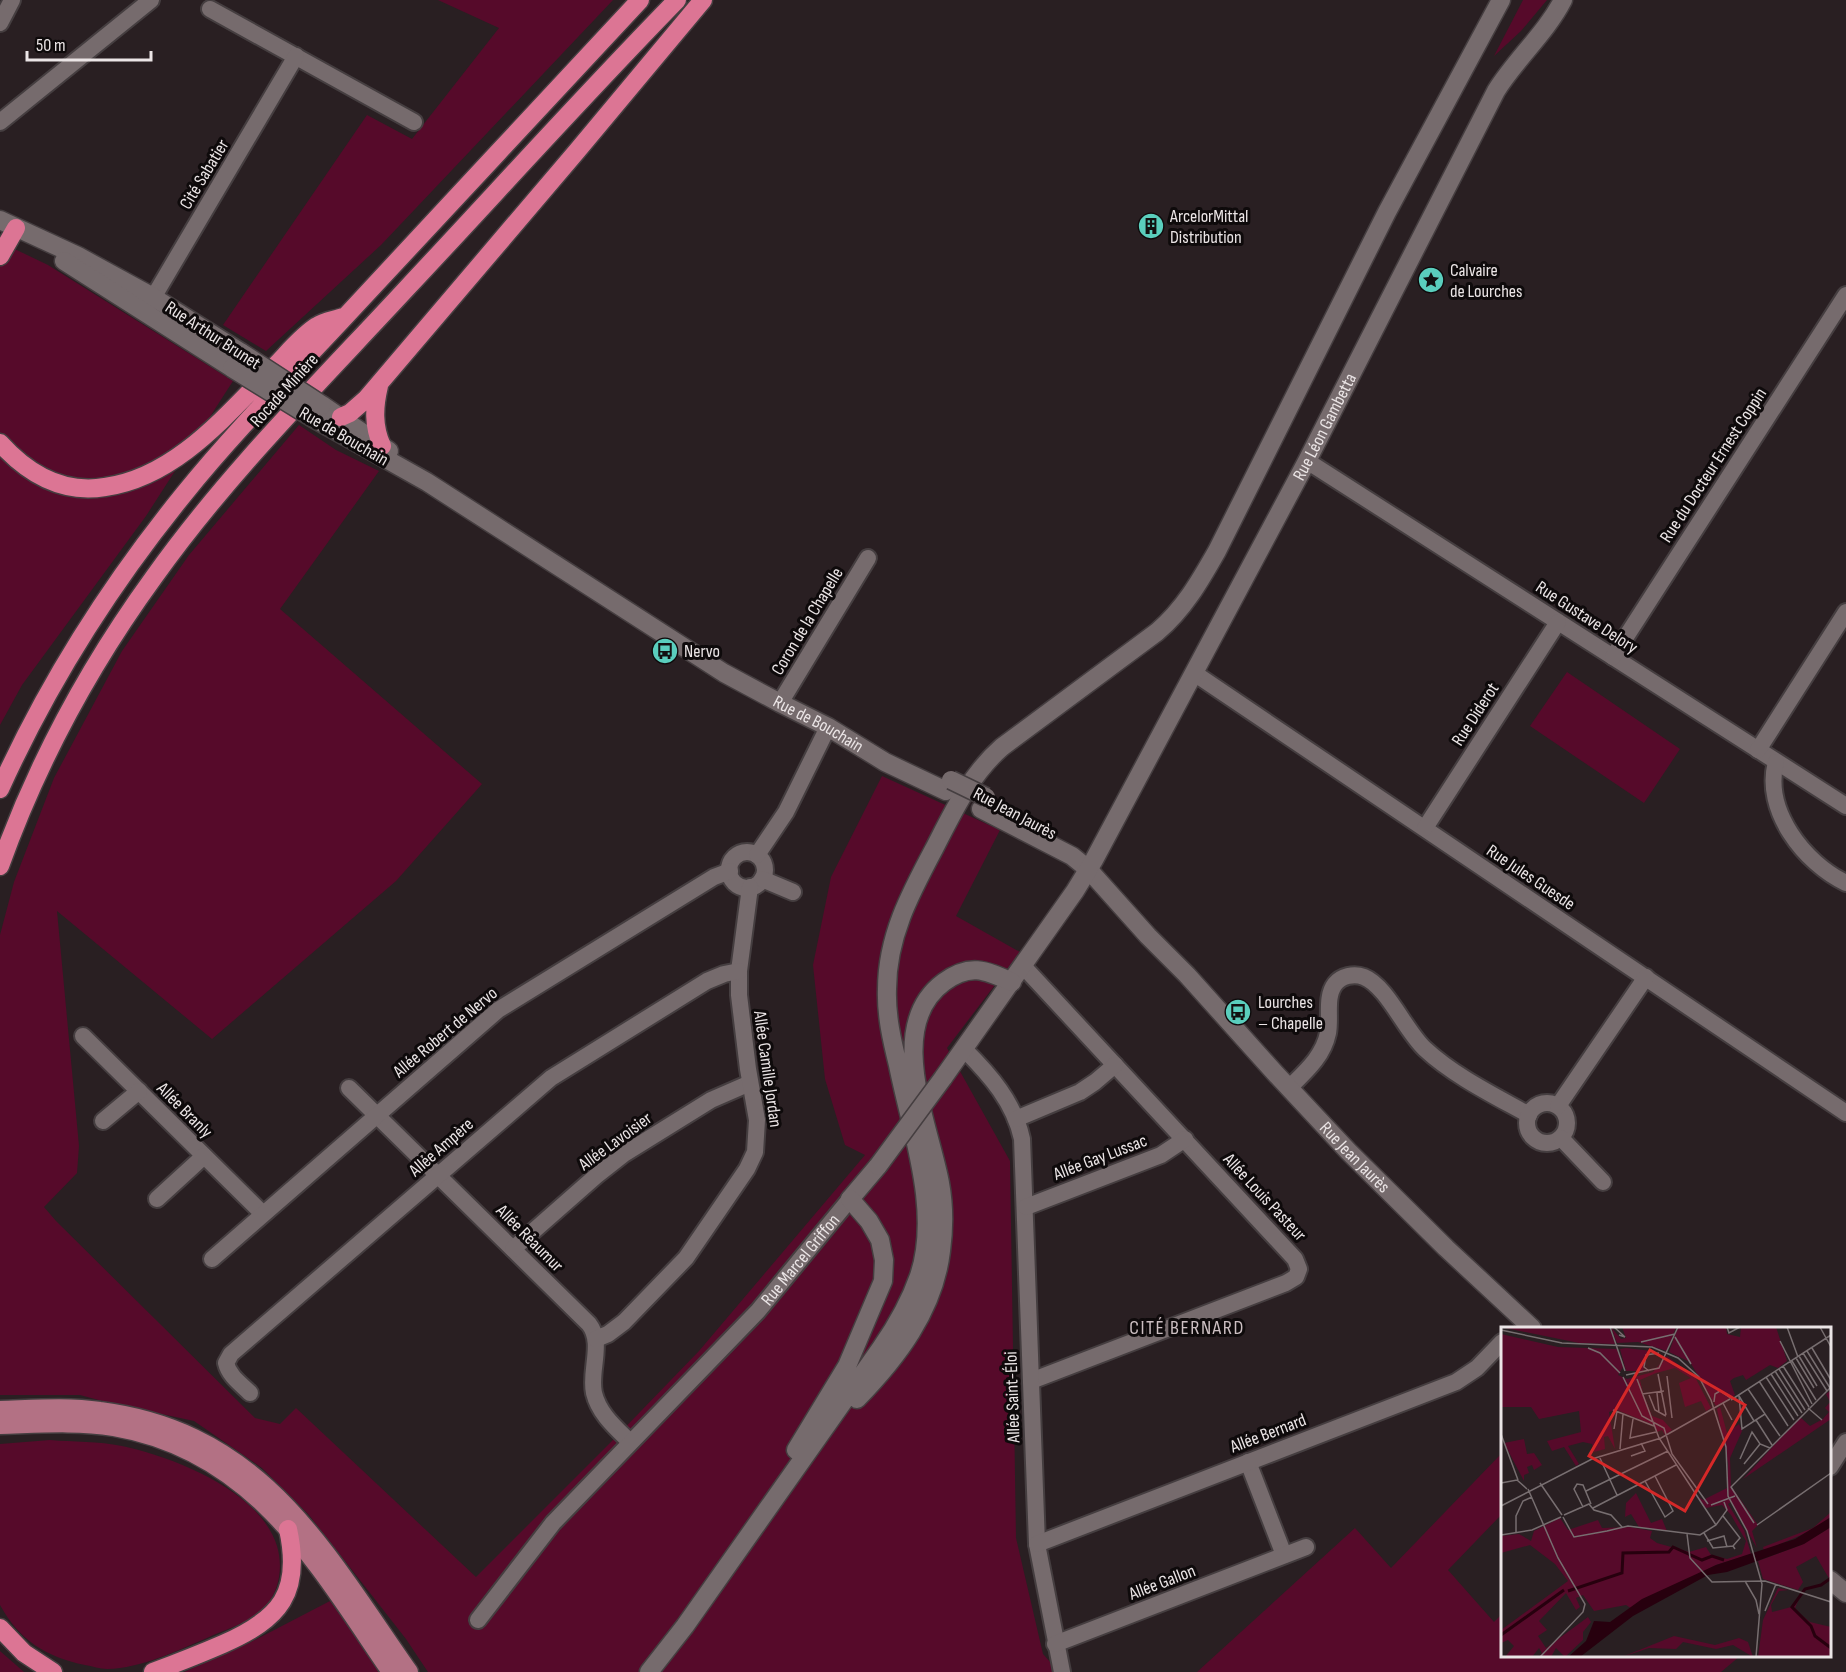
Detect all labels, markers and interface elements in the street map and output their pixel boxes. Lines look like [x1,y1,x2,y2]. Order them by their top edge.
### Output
scale bar [27,24,152,62]
text: 50 m [36,35,66,56]
street label: Cité Sabatier [175,136,233,213]
place label: ArcelorMittal Distribution [1169,206,1248,248]
building icon: ArcelorMittal Distribution [1136,211,1166,241]
place label: Calvaire de Lourches [1450,260,1523,302]
place icon: Calvaire de Lourches [1416,265,1446,295]
street label: Rue Arthur Brunet [161,297,265,374]
street label: Rocade Minière [246,349,323,431]
street label: Rue Léon Gambetta [1289,370,1361,484]
street label: Rue du Docteur Ernest Coppin [1656,384,1771,546]
street label: Rue de Bouchain [295,402,392,470]
street label: Coron de la Chapelle [767,564,848,679]
street label: Rue Gustave Delory [1532,577,1642,658]
bus stop icon: Nervo [650,636,680,666]
place label: Nervo [684,641,720,662]
street label: Rue Diderot [1447,678,1504,750]
street label: Rue de Bouchain [769,691,867,757]
street label: Rue Jean Jaurès [970,783,1060,844]
street label: Rue Jules Guesde [1483,840,1579,915]
street label: Allée Robert de Nervo [388,983,502,1083]
place label: Lourches – Chapelle [1258,992,1323,1034]
bus stop icon: Lourches – Chapelle [1223,997,1253,1027]
street label: Allée Camille Jordan [749,1009,786,1129]
street label: Allée Branly [152,1078,217,1142]
street label: Allée Lavoisier [574,1108,656,1176]
street label: Allée Ampère [404,1114,478,1182]
street label: Rue Jean Jaurès [1315,1118,1394,1197]
street label: Allée Gay Lussac [1050,1130,1150,1185]
street label: Allée Louis Pasteur [1218,1148,1311,1246]
street label: Allée Réaumur [491,1200,567,1276]
street label: Rue Marcel Griffon [757,1210,844,1310]
district label: CITÉ BERNARD [1129,1316,1245,1340]
inset map [1501,1327,1831,1657]
street label: Allée Saint-Éloi [1000,1351,1025,1444]
street label: Allée Bernard [1226,1409,1309,1458]
street label: Allée Gallon [1125,1560,1198,1605]

